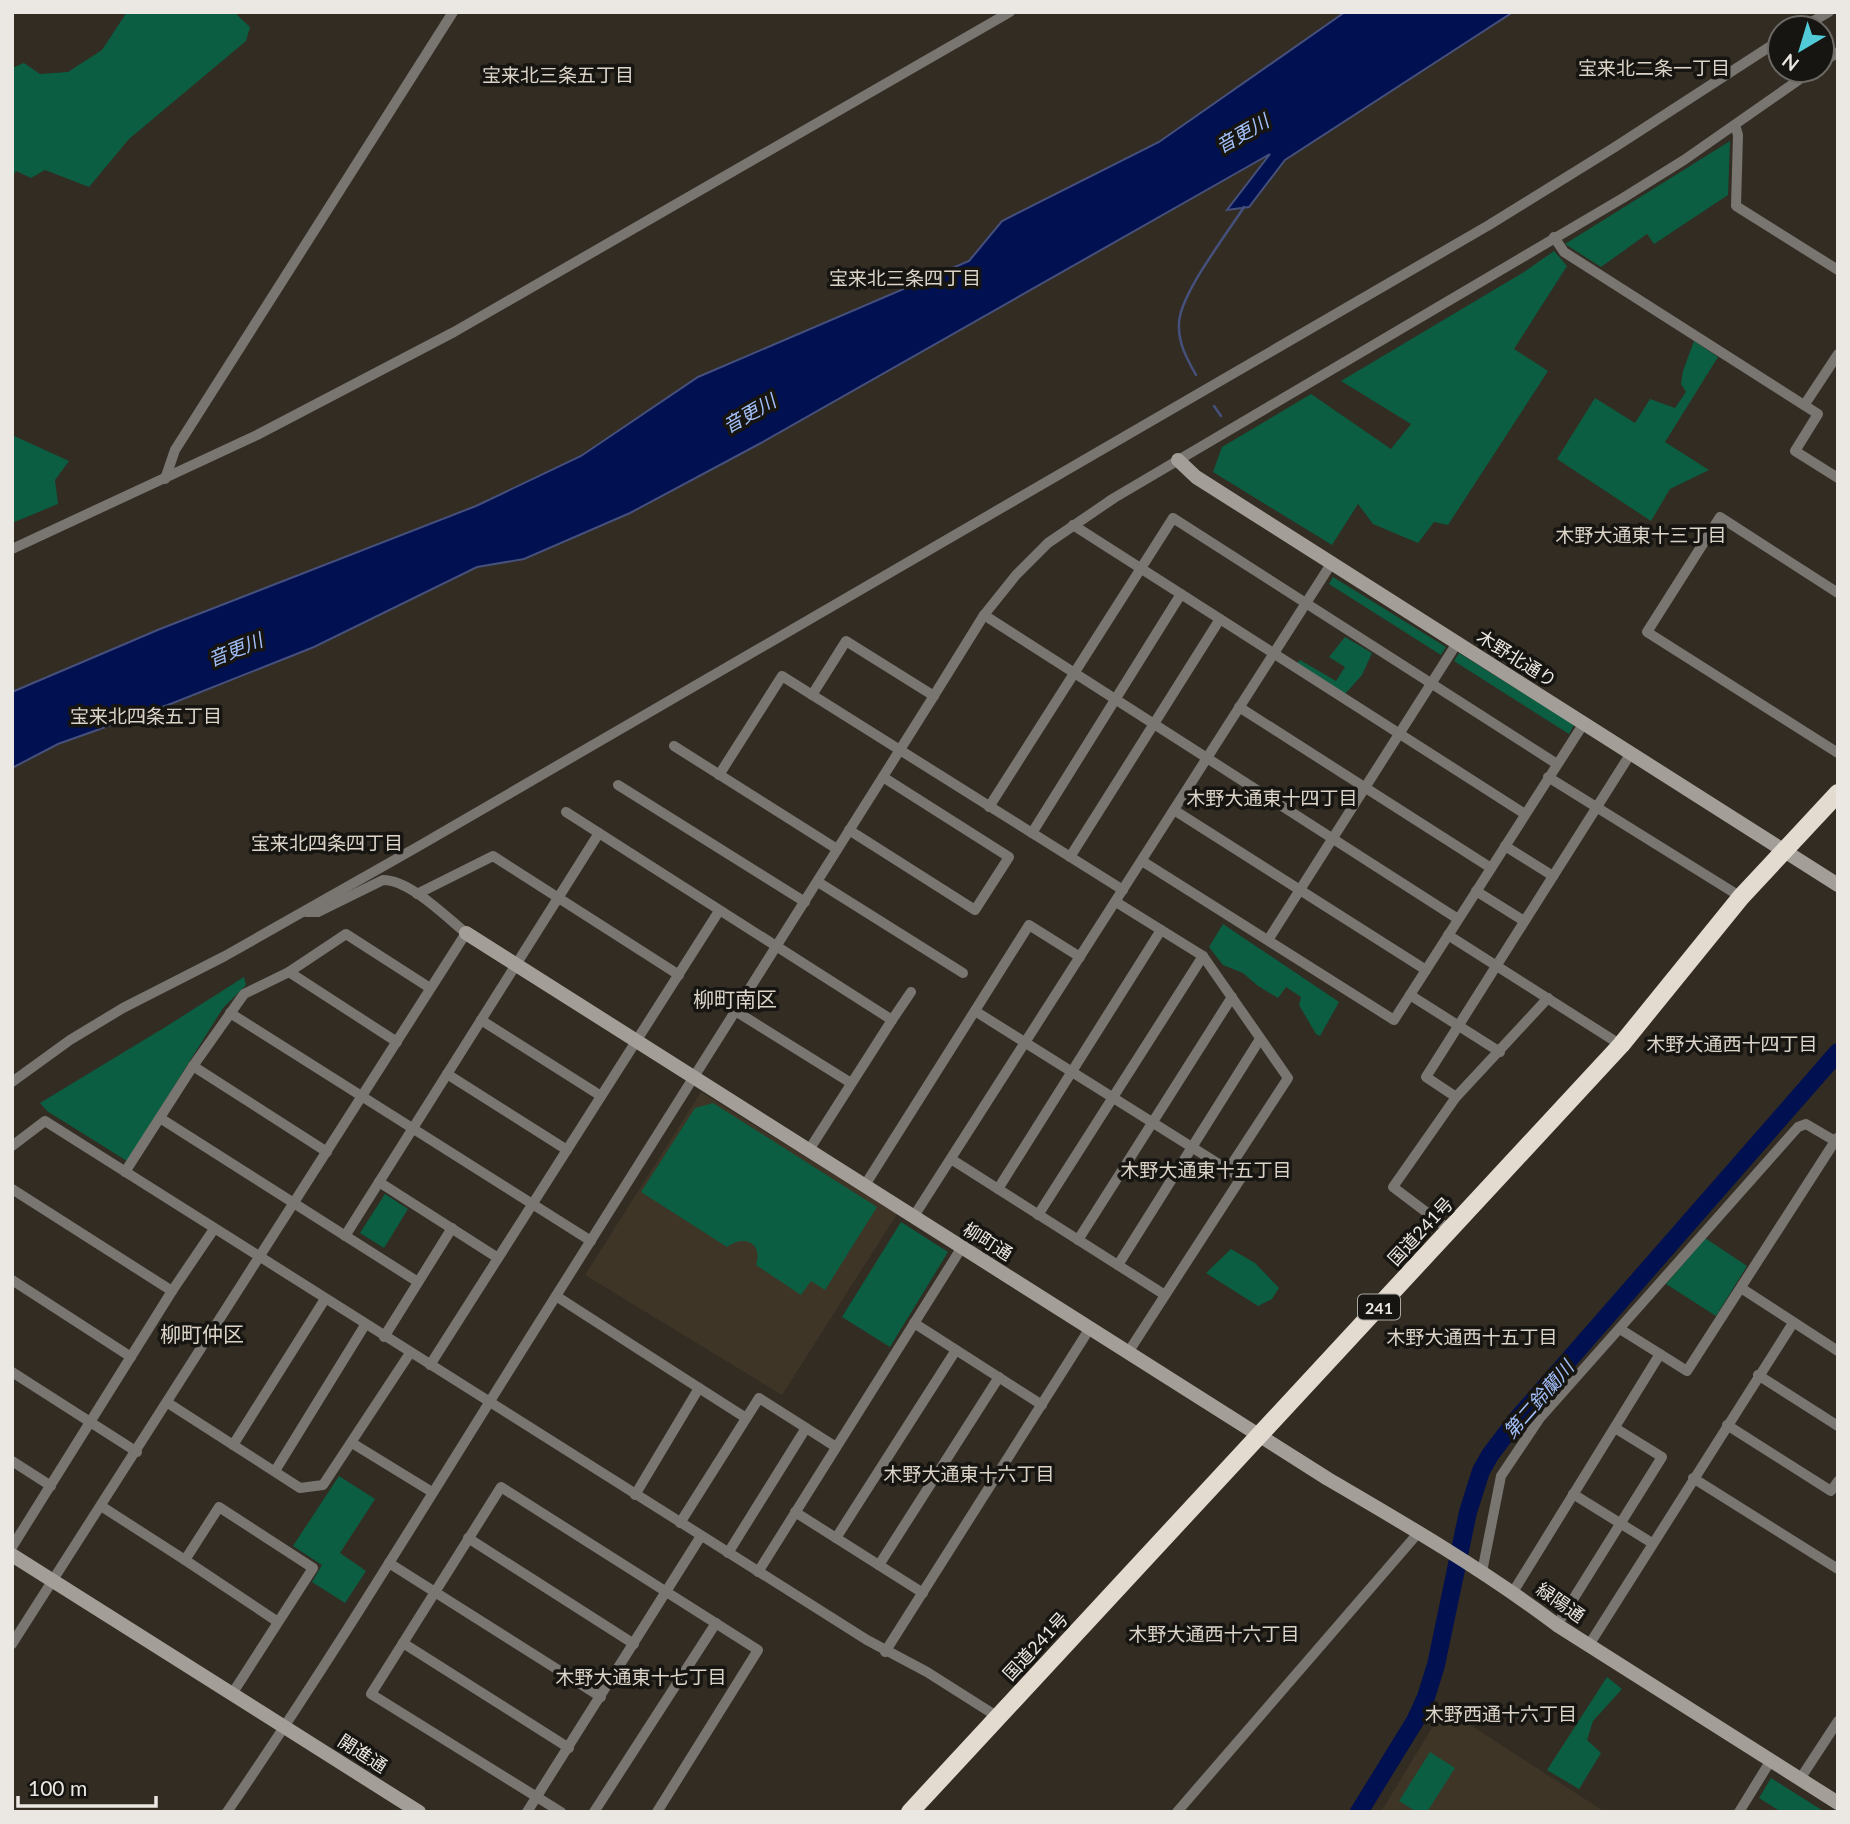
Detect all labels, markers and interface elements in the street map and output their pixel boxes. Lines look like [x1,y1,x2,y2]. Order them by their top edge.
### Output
north arrow [1766,14,1836,84]
text: N [1777,49,1803,76]
district label: 宝来北二条一丁目 [1578,56,1730,79]
district label: 宝来北三条五丁目 [482,63,634,86]
water label: 音更川 [1212,108,1274,157]
district label: 宝来北三条四丁目 [829,266,981,289]
water label: 音更川 [719,388,781,437]
district label: 木野大通東十三丁目 [1555,523,1727,546]
street label: 木野北通り [1473,625,1561,691]
water label: 音更川 [204,627,268,670]
district label: 宝来北四条五丁目 [70,704,222,727]
district label: 木野大通東十四丁目 [1186,786,1358,809]
district label: 宝来北四条四丁目 [251,831,403,854]
district label: 柳町南区 [693,986,777,1011]
district label: 木野大通西十四丁目 [1646,1032,1818,1055]
district label: 木野大通東十五丁目 [1120,1158,1292,1181]
street label: 国道241号 [1383,1192,1457,1270]
street label: 柳町通 [959,1217,1017,1265]
road number: 241 [1358,1294,1400,1320]
district label: 柳町仲区 [160,1321,244,1346]
district label: 木野大通西十五丁目 [1386,1325,1558,1348]
water label: 第二鈴蘭川 [1498,1354,1579,1442]
district label: 木野大通東十六丁目 [883,1462,1055,1485]
street label: 緑陽通 [1533,1578,1589,1626]
street label: 国道241号 [998,1607,1072,1685]
district label: 木野大通西十六丁目 [1128,1622,1300,1645]
district label: 木野大通東十七丁目 [555,1665,727,1688]
district label: 木野西通十六丁目 [1425,1702,1577,1725]
street label: 開進通 [334,1729,392,1777]
scale bar [18,1764,156,1808]
text: 100 m [28,1775,87,1800]

